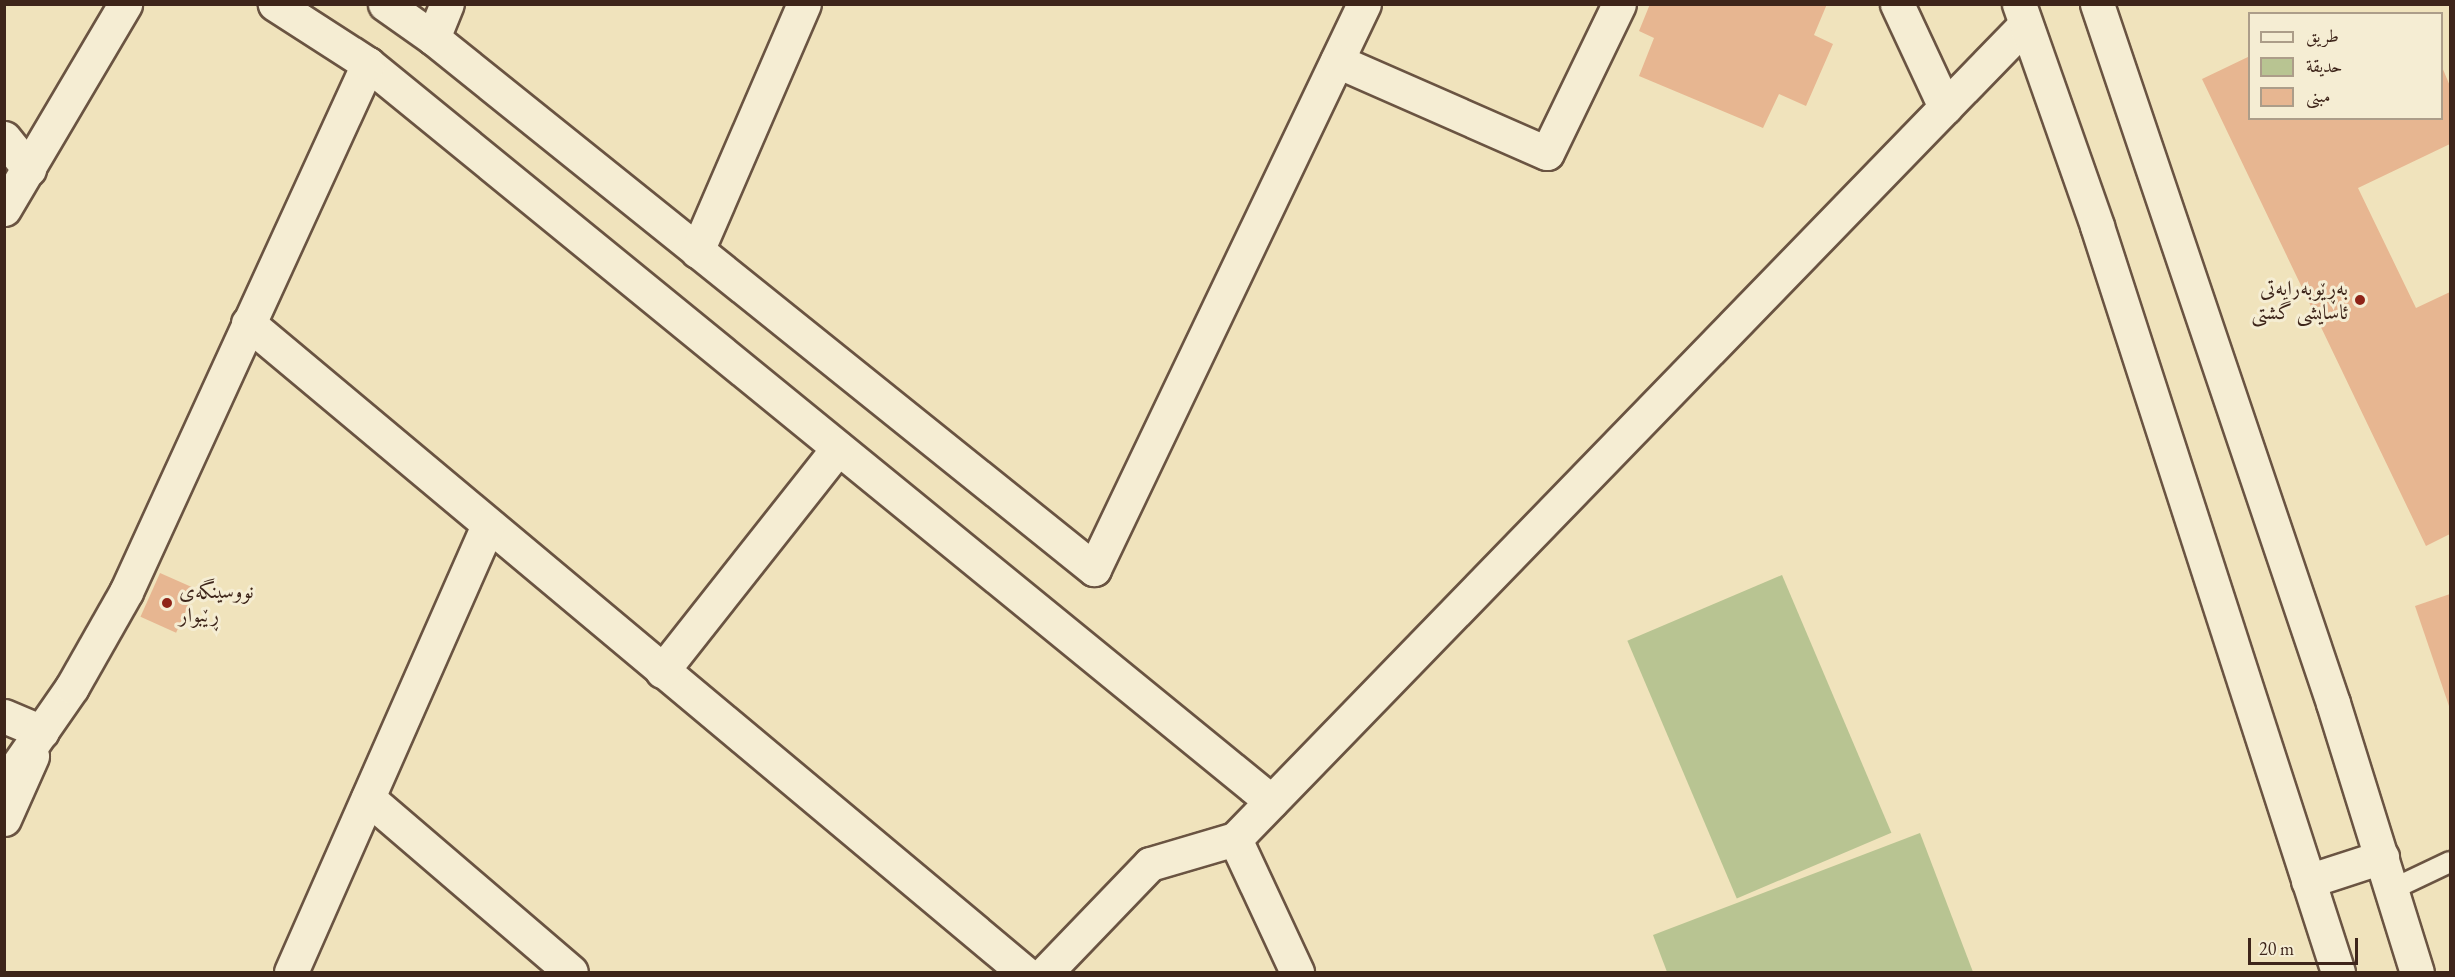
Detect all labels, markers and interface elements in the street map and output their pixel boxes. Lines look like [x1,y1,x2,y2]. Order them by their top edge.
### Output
legend [2248,12,2443,120]
text: طريق [2306,24,2339,47]
text: حديقة [2306,54,2342,77]
text: مبنى [2306,84,2331,107]
place label: بەڕێوبەرایەتی ئاسایشی گشتی [2251,275,2348,325]
marker: بەڕێوبەرایەتی ئاسایشی گشتی [2353,293,2367,307]
place label: نووسینگه‌ی ڕێبوار [179,578,254,628]
marker: نووسینگه‌ی ڕێبوار [160,596,174,610]
scale bar [2251,926,2360,964]
text: 20 m [2259,937,2294,960]

